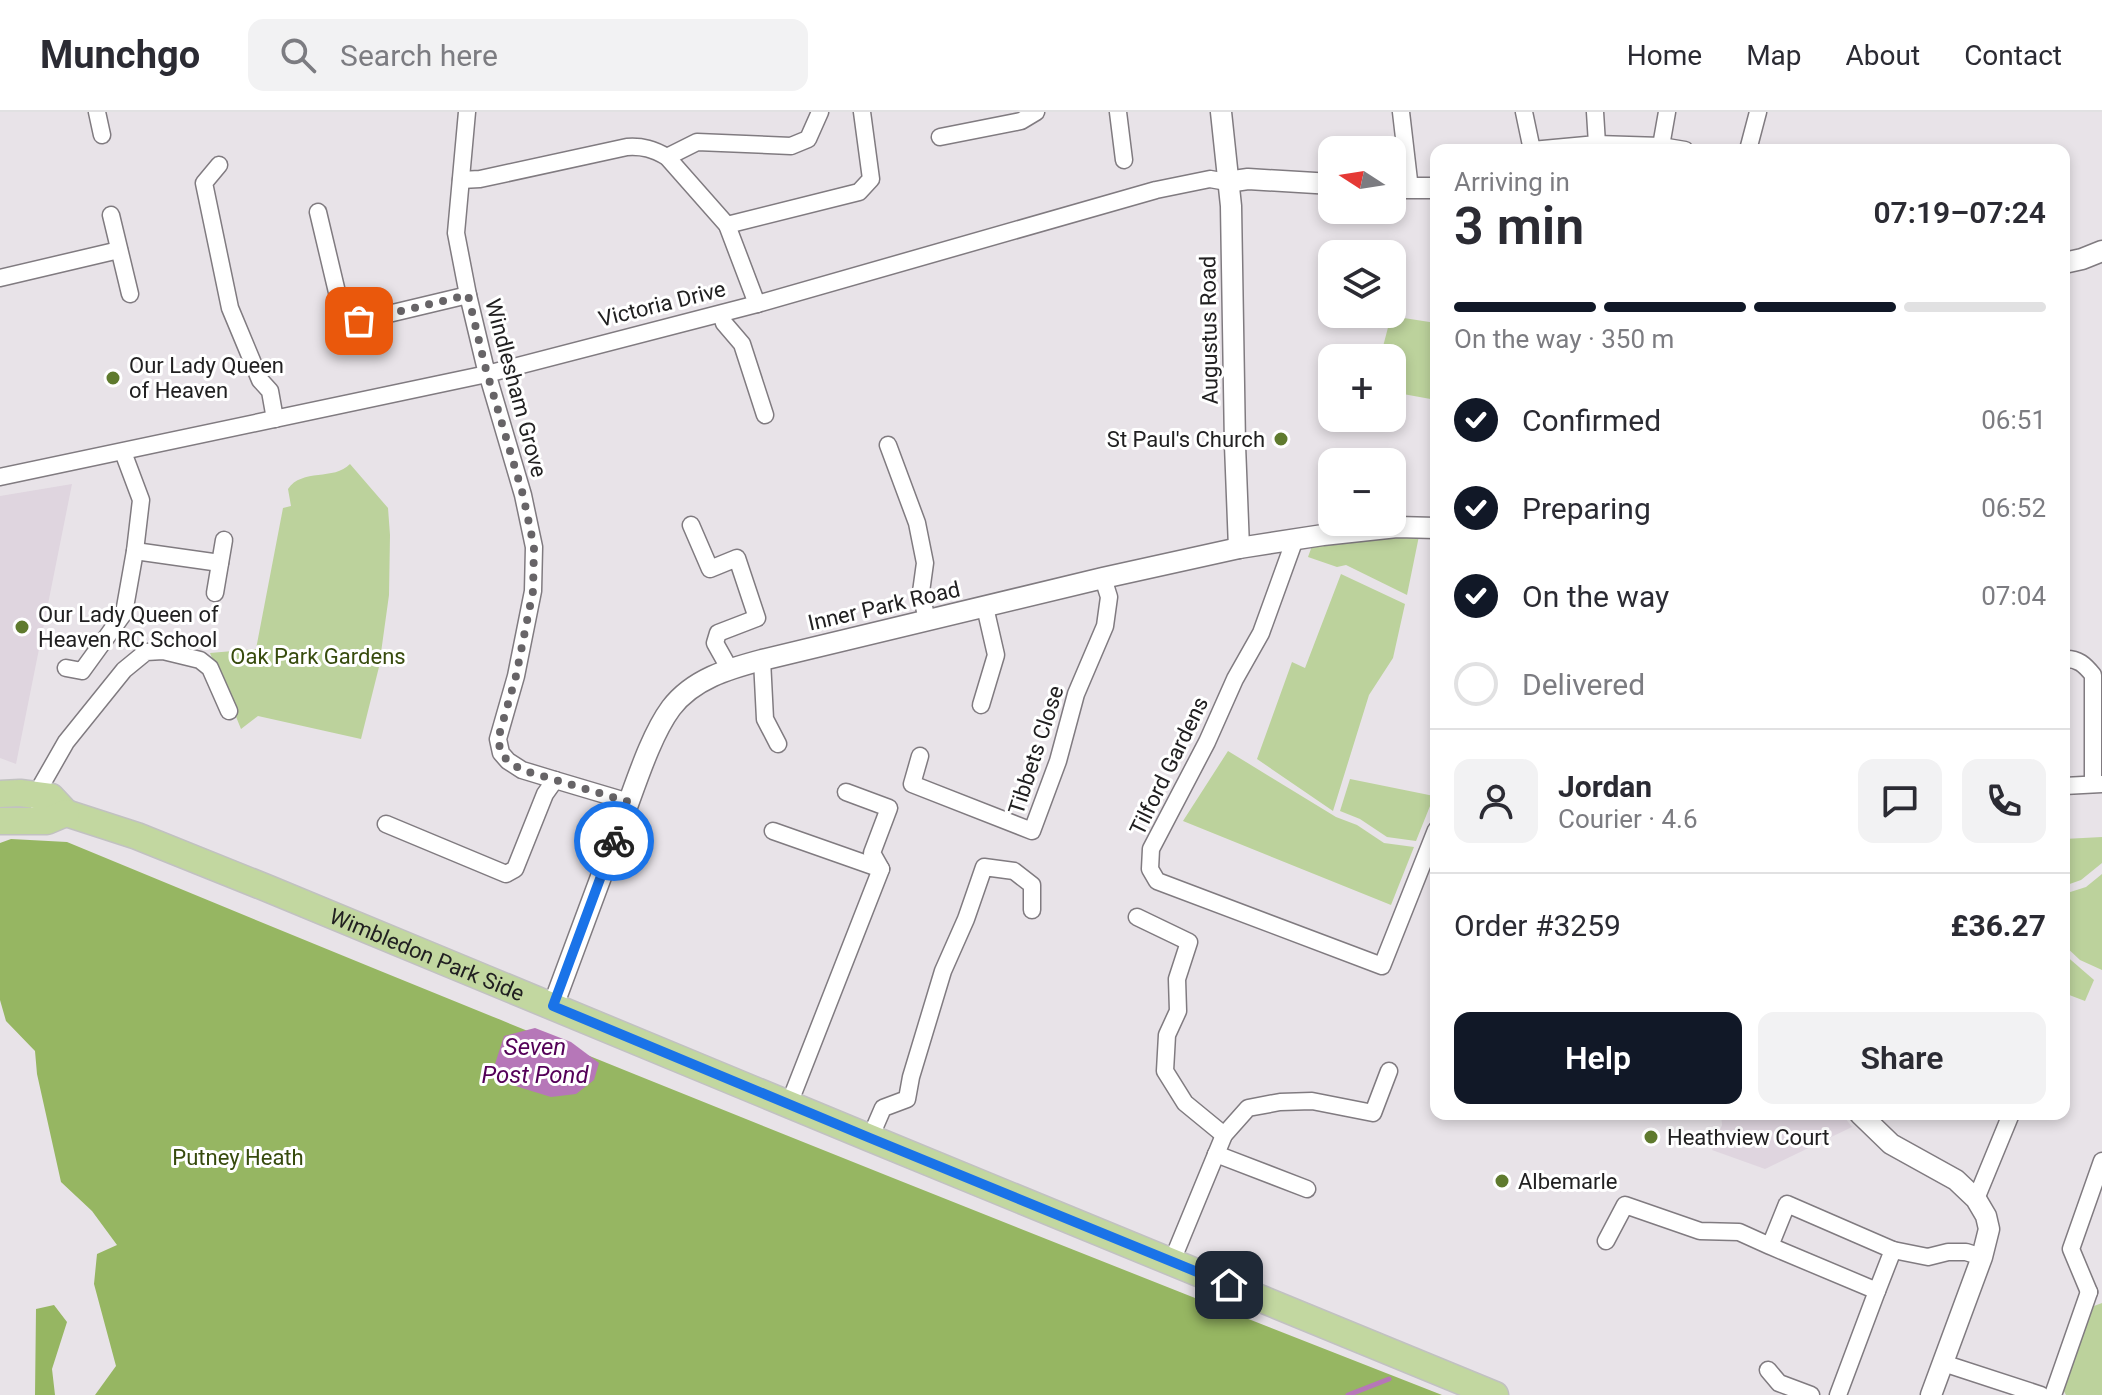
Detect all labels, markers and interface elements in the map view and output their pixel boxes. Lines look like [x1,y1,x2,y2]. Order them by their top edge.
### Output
search box [248,19,808,91]
text: Munchgo [40,33,200,77]
icon: search [276,33,320,77]
text: Search here [340,38,498,73]
text: Home [1627,39,1702,72]
text: Map [1746,39,1802,72]
text: About [1846,39,1920,72]
text: Contact [1964,39,2062,72]
north arrow [1318,136,1406,224]
map controls [1318,136,1406,536]
text: Arriving in [1454,167,1570,197]
text: 07:19–07:24 [1873,195,2046,230]
text: 3 min [1454,196,1584,257]
button: layers [1318,240,1406,328]
street label: Augustus Road [1195,255,1223,405]
street label: Victoria Drive [596,276,728,332]
pin [325,287,393,355]
street label: Windlesham Grove [480,296,552,480]
icon: bag [337,299,381,343]
text: On the way · 350 m [1454,324,1674,354]
button: + [1318,344,1406,432]
place label: Our Lady Queen of Heaven [129,353,284,403]
marker: Our Lady Queen of Heaven [104,369,122,387]
icon: check [1454,398,1498,442]
text: Confirmed [1522,403,1661,438]
text: 06:51 [1981,405,2046,435]
place label: St Paul's Church [1107,427,1265,452]
marker: St Paul's Church [1272,430,1290,448]
button: − [1318,448,1406,536]
icon: check [1454,486,1498,530]
text: Preparing [1522,491,1651,526]
text: 06:52 [1981,493,2046,523]
icon: check [1454,574,1498,618]
street label: Inner Park Road [806,576,962,636]
text: On the way [1522,579,1669,614]
text: 07:04 [1981,581,2046,611]
place label: Our Lady Queen of Heaven RC School [38,602,219,652]
marker: Our Lady Queen of Heaven RC School [13,618,31,636]
park label: Oak Park Gardens [230,644,406,669]
text: Delivered [1522,667,1645,702]
street label: Tibbets Close [1003,682,1069,818]
street label: Tilford Gardens [1125,693,1213,839]
button: person [1454,759,1538,843]
button: chat [1858,759,1942,843]
button: phone [1962,759,2046,843]
text: Jordan [1558,769,1652,804]
courier [574,801,654,881]
text: Courier · 4.6 [1558,804,1698,834]
icon: bike [592,819,636,863]
street label: Wimbledon Park Side [326,903,528,1006]
text: Order #3259 [1454,908,1621,943]
text: £36.27 [1951,908,2046,943]
button: Help [1454,1012,1742,1104]
button: Share [1758,1012,2046,1104]
water label: Seven Post Pond [481,1033,589,1089]
place label: Heathview Court [1667,1125,1830,1150]
marker: Heathview Court [1642,1128,1660,1146]
park label: Putney Heath [172,1145,304,1170]
place label: Albemarle [1518,1169,1617,1194]
marker: Albemarle [1493,1172,1511,1190]
pin [1195,1251,1263,1319]
icon: home [1207,1263,1251,1307]

